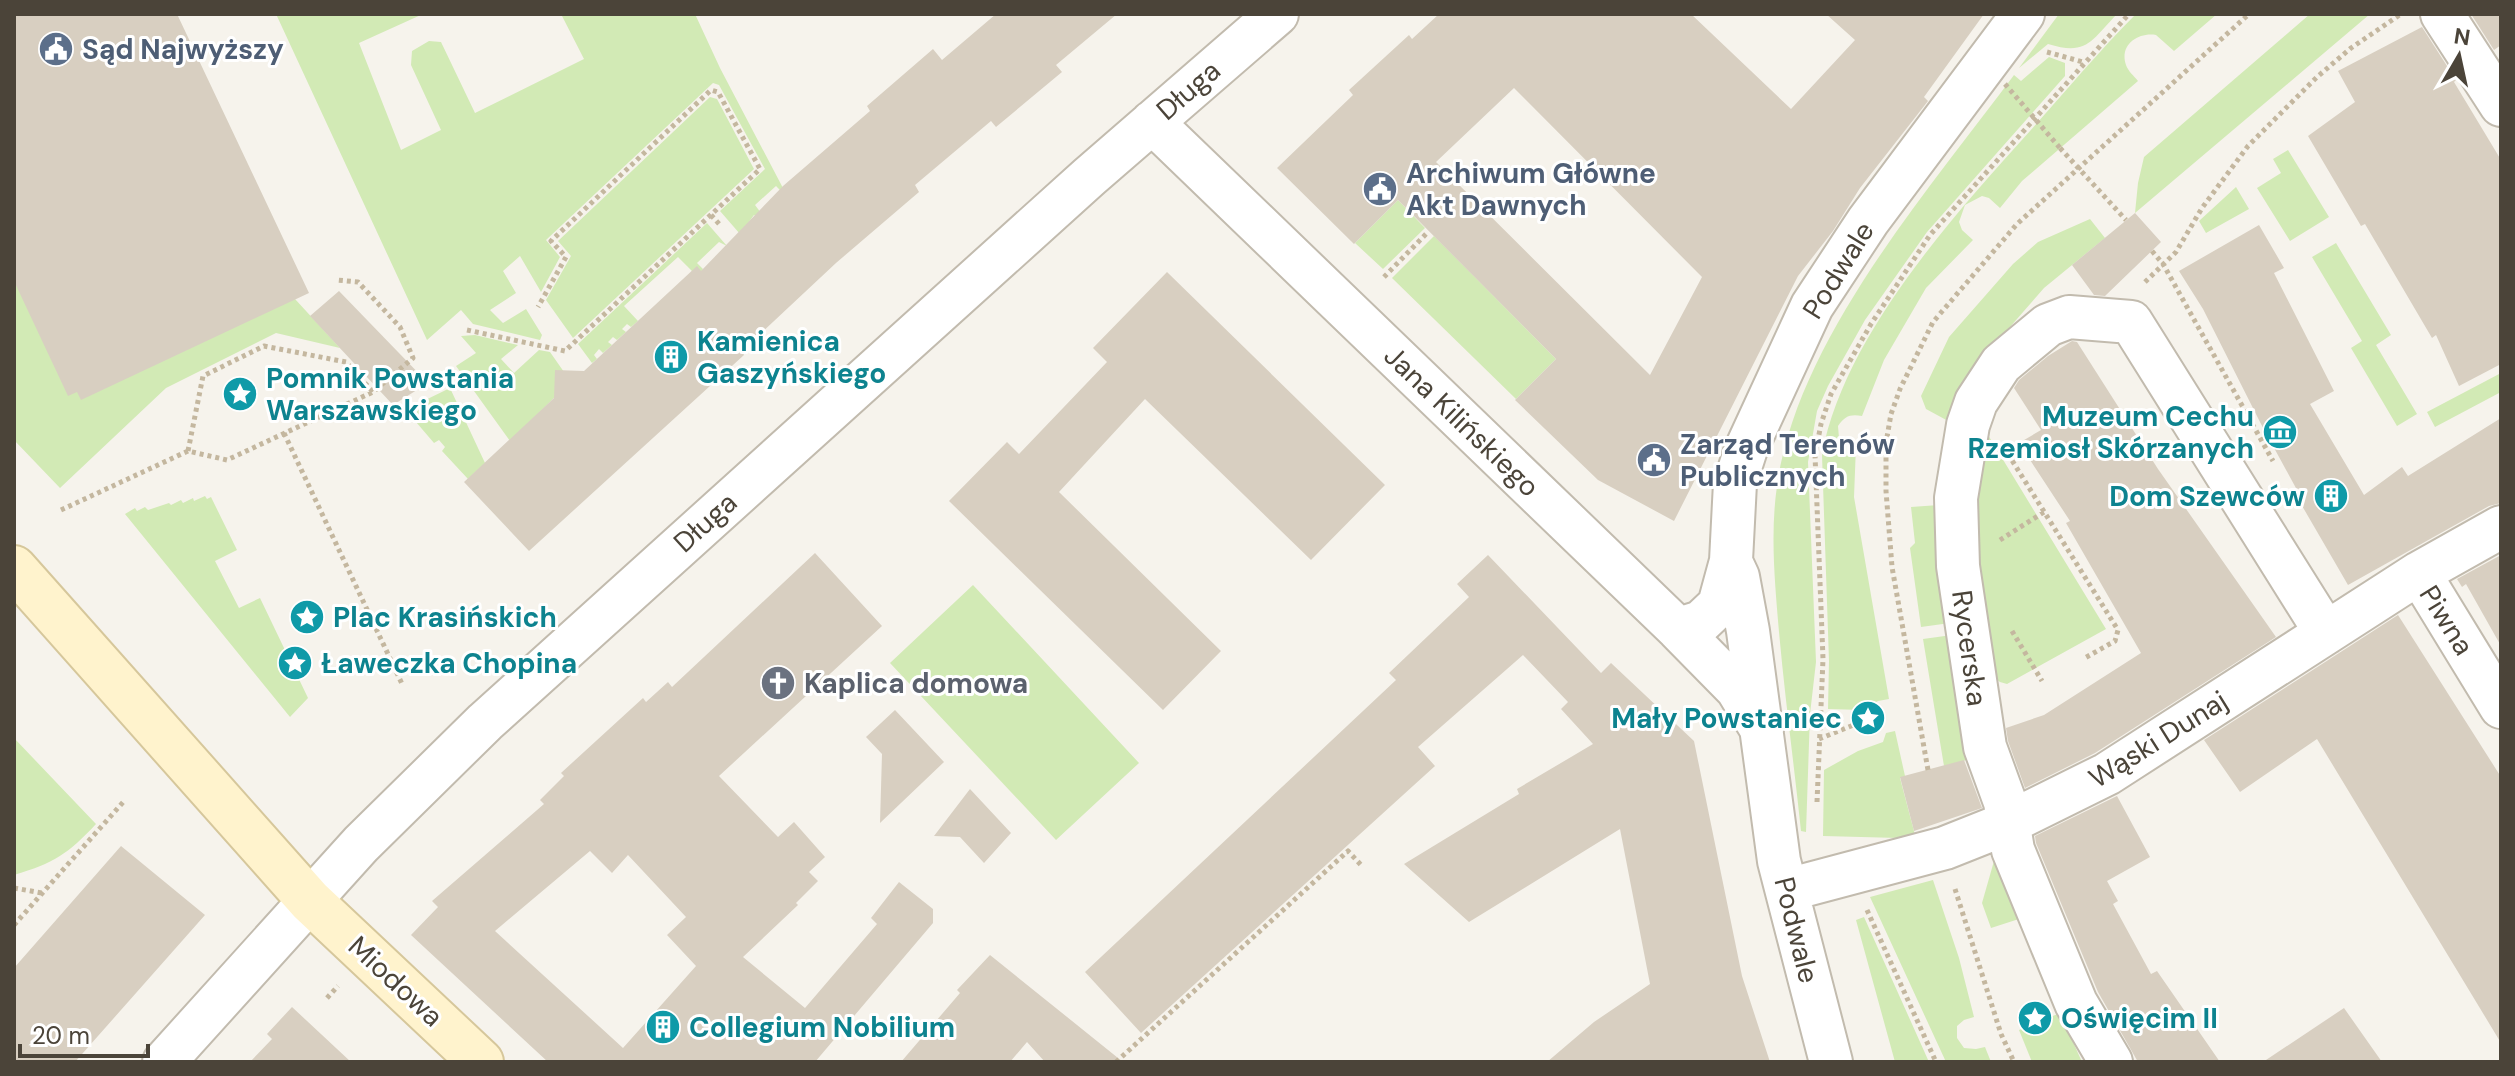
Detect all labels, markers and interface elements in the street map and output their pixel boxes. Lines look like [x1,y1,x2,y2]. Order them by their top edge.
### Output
north arrow [2419,16,2499,96]
text: N [2452,21,2472,52]
public building icon: Sąd Najwyższy [37,30,75,68]
place label: Sąd Najwyższy [82,31,284,68]
street label: Długa [1149,52,1228,128]
place label: Archiwum Główne Akt Dawnych [1406,155,1656,224]
public building icon: Archiwum Główne Akt Dawnych [1361,170,1399,208]
street label: Podwale [1794,215,1883,326]
place label: Kamienica Gaszyńskiego [697,323,886,392]
building icon: Kamienica Gaszyńskiego [652,338,690,376]
street label: Jana Kilińskiego [1376,338,1547,505]
place label: Pomnik Powstania Warszawskiego [266,360,514,429]
place icon: Pomnik Powstania Warszawskiego [221,375,259,413]
place label: Muzeum Cechu Rzemiosł Skórzanych [1968,398,2254,467]
museum icon: Muzeum Cechu Rzemiosł Skórzanych [2261,413,2299,451]
place label: Zarząd Terenów Publicznych [1680,426,1895,495]
public building icon: Zarząd Terenów Publicznych [1635,441,1673,479]
building icon: Dom Szewców [2312,477,2350,515]
place label: Dom Szewców [2109,478,2305,515]
street label: Długa [666,484,745,561]
street label: Piwna [2411,578,2482,662]
street label: Rycerska [1943,588,1996,708]
place icon: Plac Krasińskich [288,598,326,636]
place label: Plac Krasińskich [333,599,557,636]
place icon: Ławeczka Chopina [276,644,314,682]
place label: Ławeczka Chopina [321,645,577,682]
church icon: Kaplica domowa [759,664,797,702]
place label: Kaplica domowa [804,665,1028,702]
street label: Wąski Dunaj [2082,682,2235,797]
place icon: Mały Powstaniec [1849,699,1887,737]
place label: Mały Powstaniec [1611,700,1842,737]
street label: Podwale [1766,873,1828,987]
street label: Miodowa [340,928,451,1035]
place icon: Oświęcim II [2016,999,2054,1037]
place label: Oświęcim II [2061,1000,2218,1037]
scale bar [20,1008,148,1058]
building icon: Collegium Nobilium [644,1008,682,1046]
place label: Collegium Nobilium [689,1009,955,1046]
text: 20 m [32,1020,90,1051]

